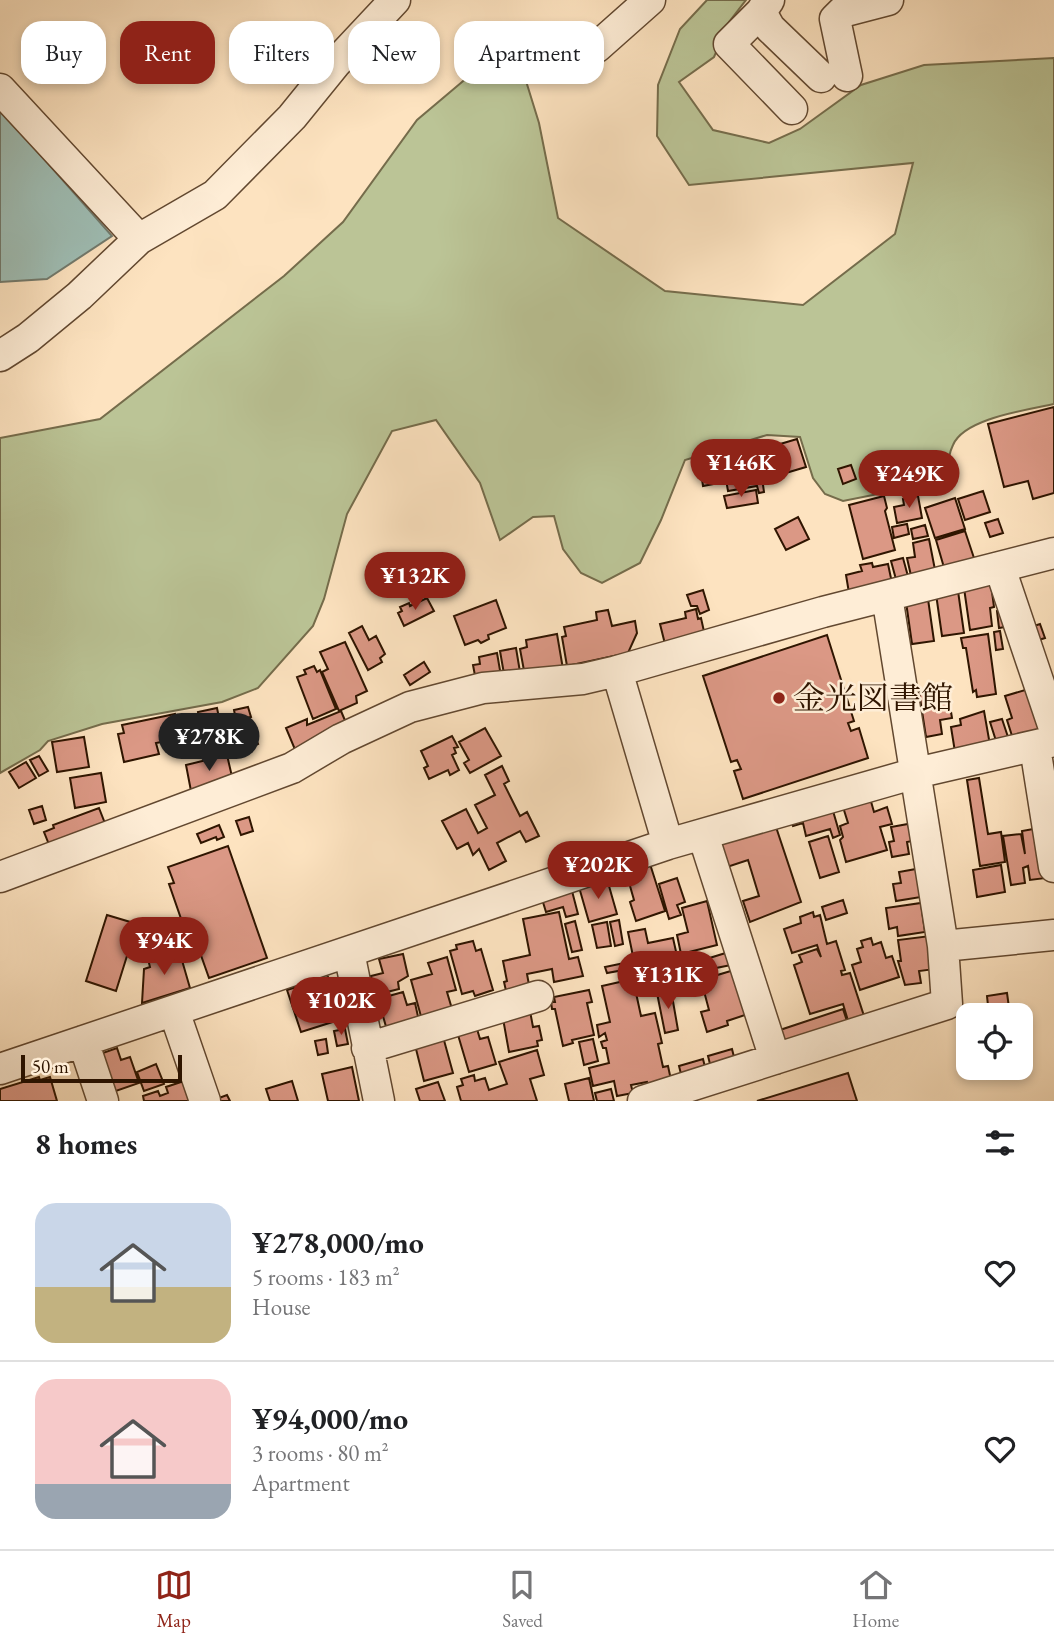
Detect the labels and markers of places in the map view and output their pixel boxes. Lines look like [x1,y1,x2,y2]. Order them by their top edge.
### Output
pin: ¥146K [692,440,790,499]
pin: ¥249K [860,450,958,510]
pin: ¥132K [366,552,464,612]
place label: 金光図書館 [793,677,953,719]
marker: 金光図書館 [771,690,787,706]
pin: ¥278K [160,714,258,773]
pin: ¥202K [549,842,647,901]
pin: ¥94K [123,918,205,977]
pin: ¥131K [619,951,717,1011]
pin: ¥102K [292,978,390,1037]

